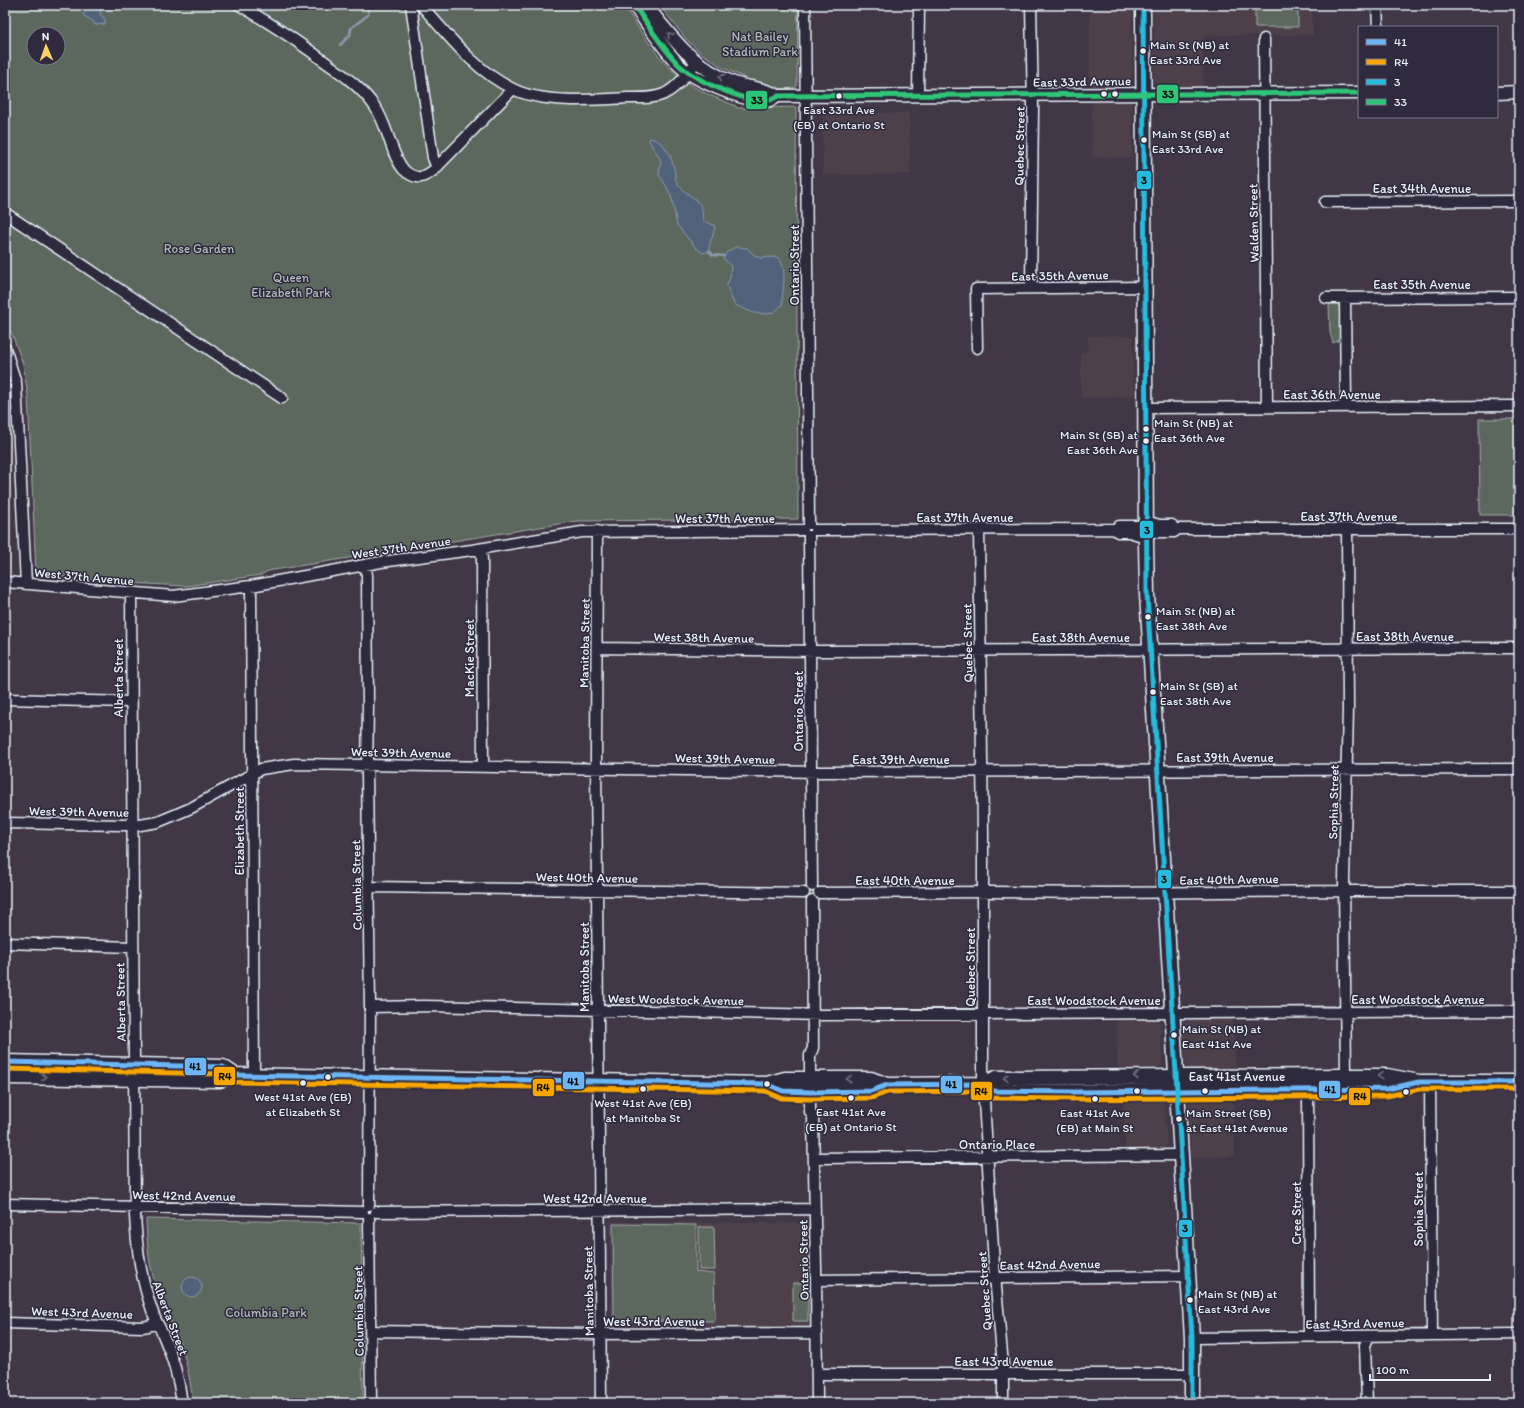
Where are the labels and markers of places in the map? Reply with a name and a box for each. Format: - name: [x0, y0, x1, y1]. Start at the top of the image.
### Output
- place label: Main St (NB) at East 33rd Ave: [1150, 38, 1230, 67]
- marker: Main St (NB) at East 33rd Ave: [1138, 46, 1148, 56]
- unlabelled marker: [1099, 89, 1109, 99]
- unlabelled marker: [1110, 89, 1120, 99]
- marker: East 33rd Ave (EB) at Ontario St: [834, 91, 844, 101]
- place label: East 33rd Ave (EB) at Ontario St: [793, 103, 885, 132]
- place label: Main St (SB) at East 33rd Ave: [1152, 127, 1230, 156]
- marker: Main St (SB) at East 33rd Ave: [1139, 135, 1149, 145]
- place label: Main St (NB) at East 36th Ave: [1154, 416, 1234, 445]
- marker: Main St (NB) at East 36th Ave: [1141, 424, 1151, 434]
- place label: Main St (SB) at East 36th Ave: [1060, 428, 1138, 457]
- marker: Main St (SB) at East 36th Ave: [1141, 436, 1151, 446]
- place label: Main St (NB) at East 38th Ave: [1156, 604, 1236, 633]
- marker: Main St (NB) at East 38th Ave: [1143, 612, 1153, 622]
- place label: Main St (SB) at East 38th Ave: [1160, 679, 1238, 708]
- marker: Main St (SB) at East 38th Ave: [1148, 687, 1158, 697]
- place label: Main St (NB) at East 41st Ave: [1182, 1022, 1262, 1051]
- marker: Main St (NB) at East 41st Ave: [1169, 1030, 1179, 1040]
- unlabelled marker: [323, 1072, 333, 1082]
- marker: West 41st Ave (EB) at Elizabeth St: [298, 1078, 308, 1088]
- unlabelled marker: [762, 1079, 772, 1089]
- marker: West 41st Ave (EB) at Manitoba St: [638, 1084, 648, 1094]
- unlabelled marker: [1132, 1086, 1142, 1096]
- unlabelled marker: [1200, 1086, 1210, 1096]
- unlabelled marker: [1401, 1087, 1411, 1097]
- place label: West 41st Ave (EB) at Elizabeth St: [254, 1090, 352, 1119]
- marker: East 41st Ave (EB) at Ontario St: [846, 1093, 856, 1103]
- marker: East 41st Ave (EB) at Main St: [1090, 1094, 1100, 1104]
- place label: West 41st Ave (EB) at Manitoba St: [594, 1096, 692, 1125]
- place label: East 41st Ave (EB) at Ontario St: [805, 1105, 897, 1134]
- place label: East 41st Ave (EB) at Main St: [1056, 1106, 1134, 1135]
- place label: Main Street (SB) at East 41st Avenue: [1186, 1106, 1288, 1135]
- marker: Main Street (SB) at East 41st Avenue: [1174, 1114, 1184, 1124]
- place label: Main St (NB) at East 43rd Ave: [1198, 1287, 1278, 1316]
- marker: Main St (NB) at East 43rd Ave: [1185, 1295, 1195, 1305]

